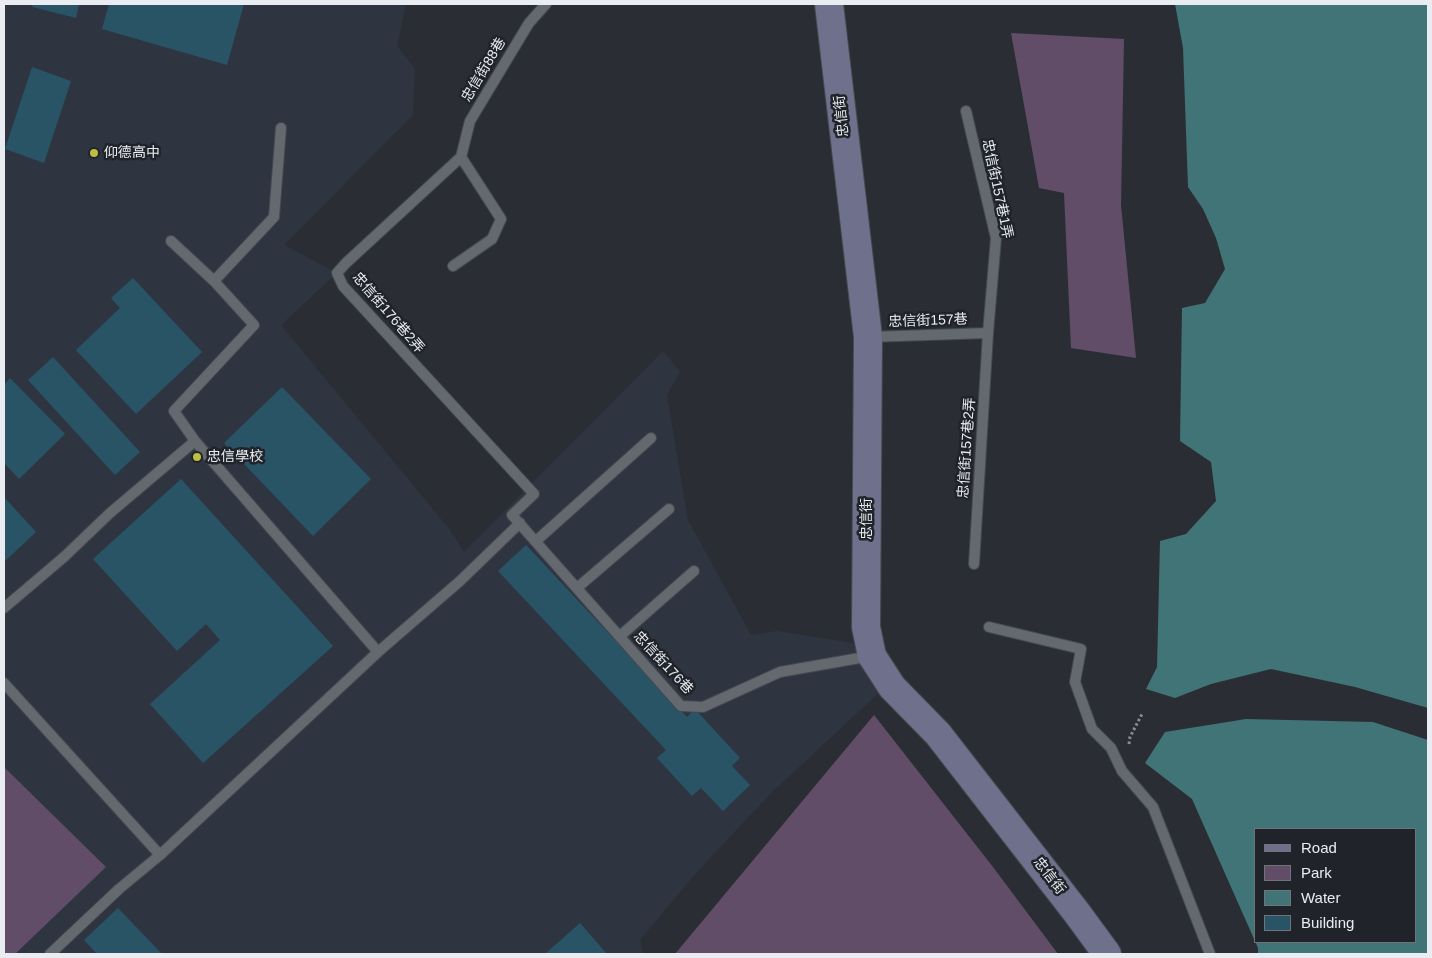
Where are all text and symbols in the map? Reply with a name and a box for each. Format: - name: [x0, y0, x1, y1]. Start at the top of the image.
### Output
- street label: 忠信街88巷: [458, 35, 510, 105]
- street label: 忠信街: [831, 94, 853, 138]
- street label: 忠信街157巷1弄: [978, 138, 1016, 240]
- place label: 仰德高中: [104, 145, 160, 161]
- marker: 仰德高中: [88, 147, 100, 159]
- street label: 忠信街176巷2弄: [348, 269, 428, 357]
- street label: 忠信街157巷: [888, 311, 968, 331]
- street label: 忠信街157巷2弄: [955, 397, 979, 499]
- place label: 忠信學校: [207, 449, 263, 465]
- marker: 忠信學校: [191, 451, 203, 463]
- street label: 忠信街: [859, 498, 875, 540]
- street label: 忠信街176巷: [630, 628, 696, 698]
- legend: [1254, 828, 1417, 943]
- text: Road: [1301, 839, 1337, 856]
- street label: 忠信街: [1029, 854, 1069, 898]
- text: Park: [1301, 864, 1332, 881]
- text: Water: [1301, 889, 1340, 906]
- text: Building: [1301, 914, 1354, 931]

